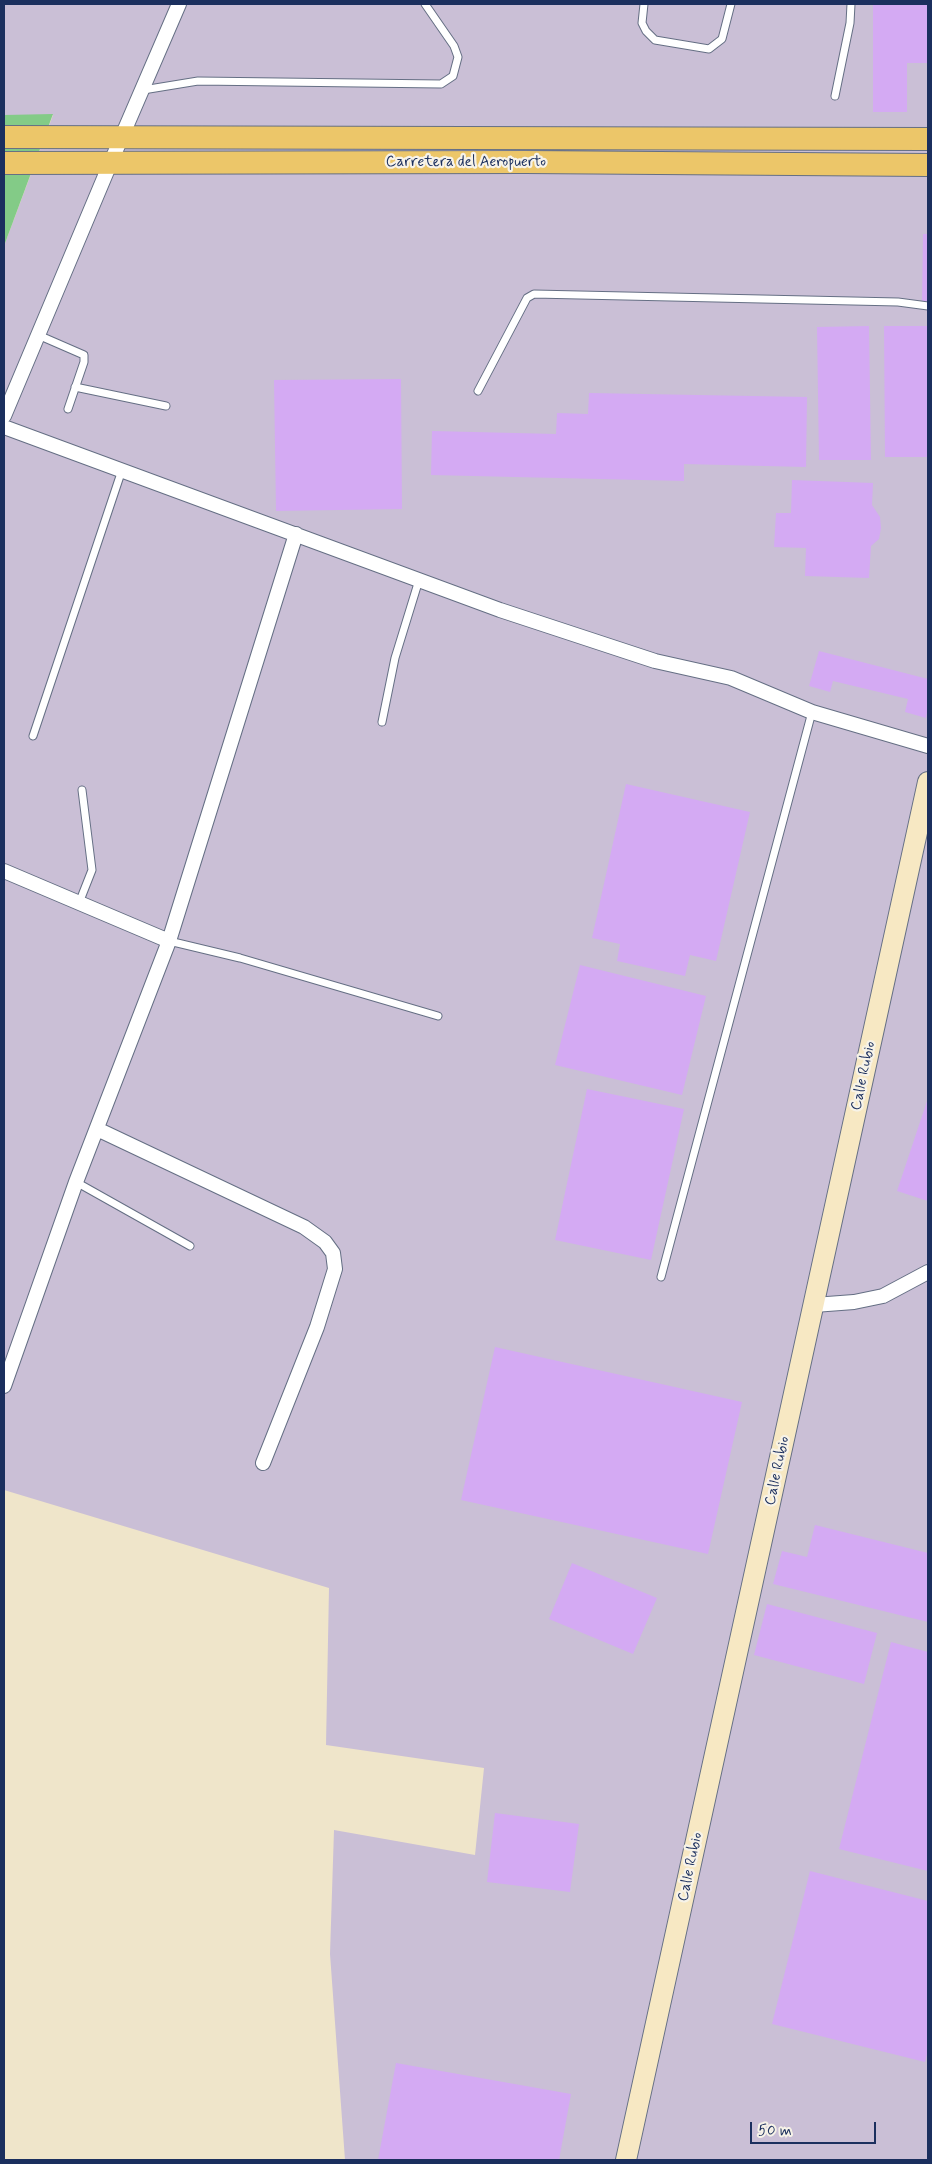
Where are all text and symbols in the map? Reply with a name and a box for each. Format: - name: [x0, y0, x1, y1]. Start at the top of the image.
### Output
- street label: Carretera del Aeropuerto: [386, 154, 546, 172]
- street label: Calle Rubio: [848, 1040, 880, 1112]
- street label: Calle Rubio: [762, 1435, 794, 1507]
- street label: Calle Rubio: [675, 1831, 707, 1903]
- scale bar: [752, 2112, 878, 2144]
- text: 50 m: [758, 2121, 792, 2141]

